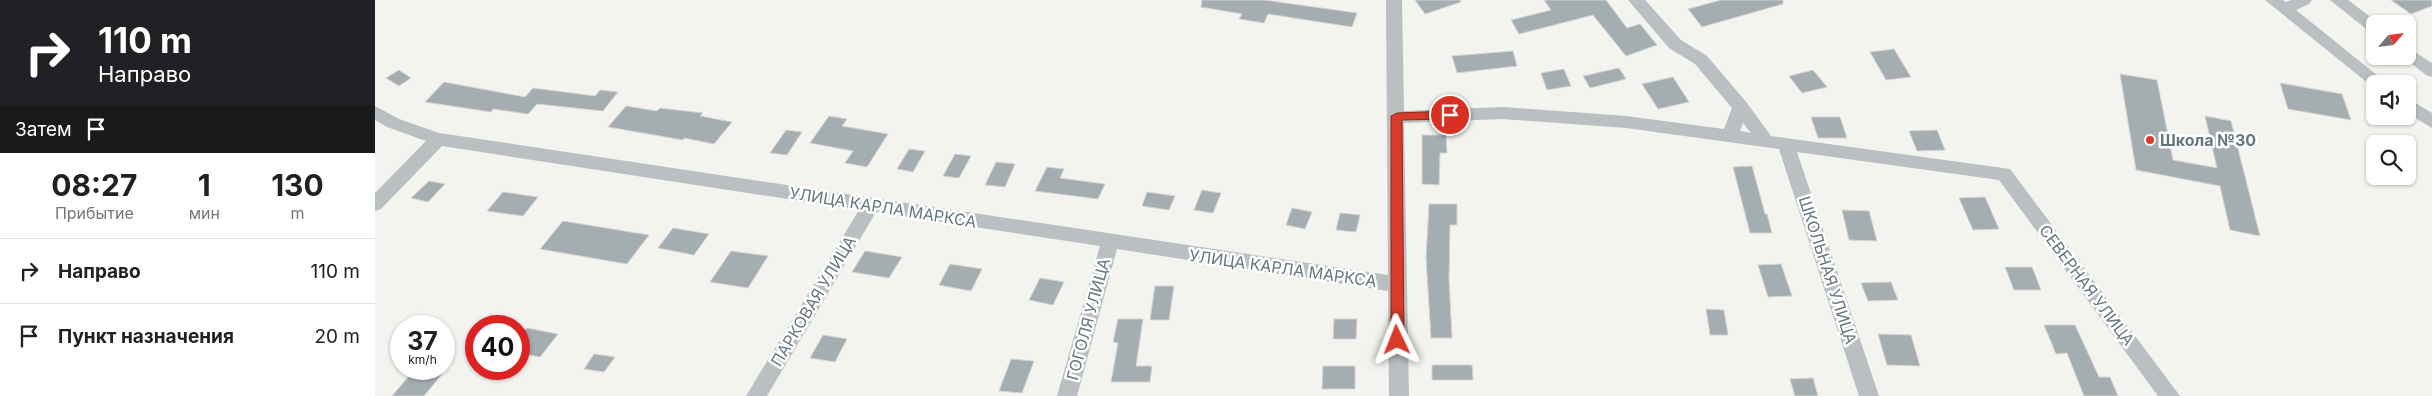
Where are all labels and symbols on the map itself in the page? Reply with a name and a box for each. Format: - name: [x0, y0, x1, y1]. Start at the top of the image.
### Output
- north arrow: [2366, 15, 2416, 65]
- pin: [1429, 94, 1471, 136]
- place label: Школа №30: [2160, 130, 2256, 150]
- marker: Школа №30: [2144, 134, 2156, 146]
- street label: УЛИЦА КАРЛА МАРКСА: [788, 182, 978, 232]
- street label: ШКОЛЬНАЯ УЛИЦА: [1795, 193, 1861, 347]
- street label: СЕВЕРНАЯ УЛИЦА: [2035, 221, 2139, 349]
- street label: ПАРКОВАЯ УЛИЦА: [766, 232, 860, 370]
- street label: УЛИЦА КАРЛА МАРКСА: [1188, 245, 1378, 291]
- street label: ГОГОЛЯ УЛИЦА: [1062, 256, 1114, 382]
- position arrow: [1370, 313, 1422, 365]
- speed limit sign: 40: [465, 315, 530, 380]

